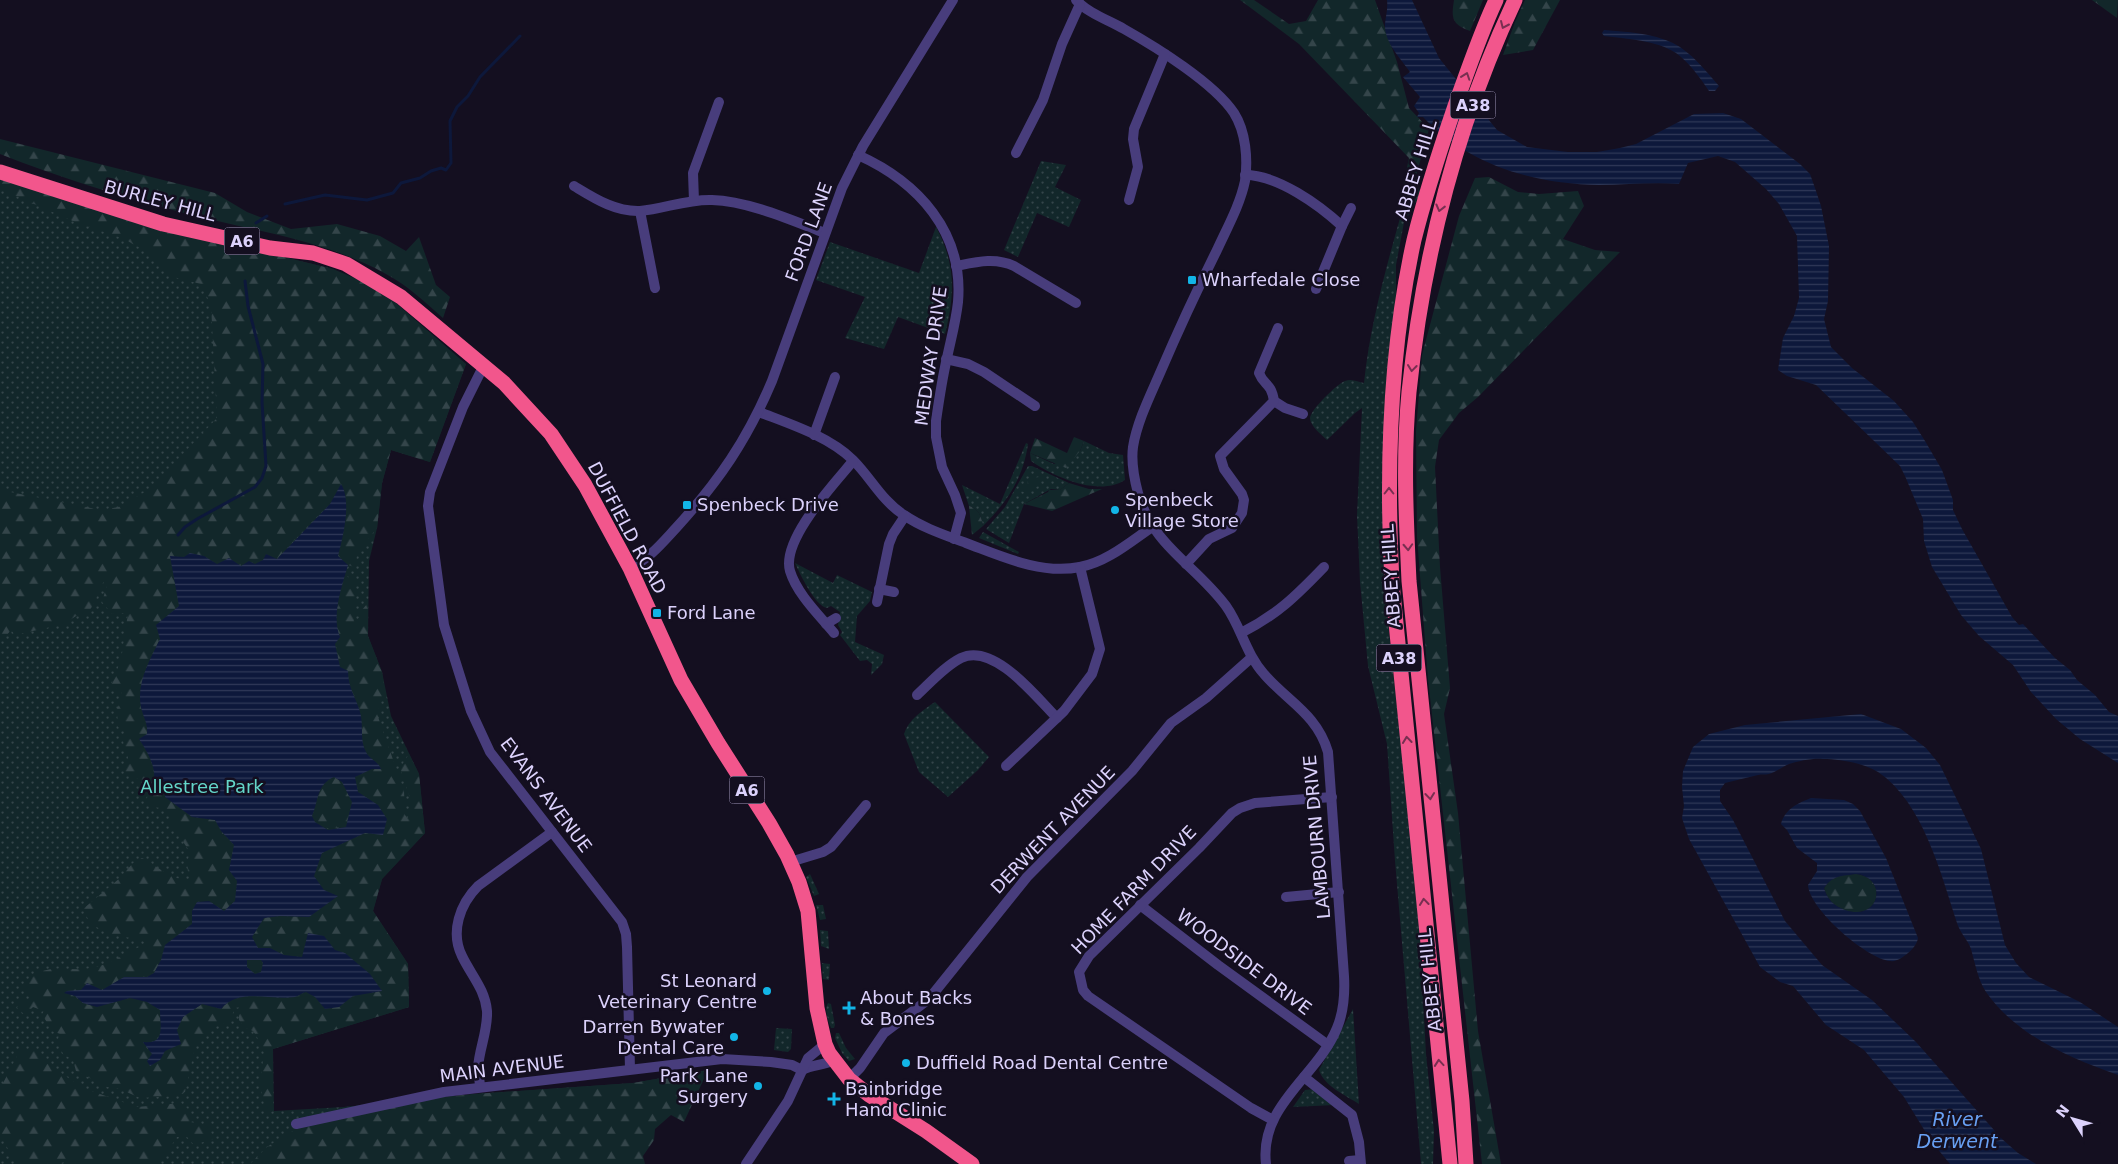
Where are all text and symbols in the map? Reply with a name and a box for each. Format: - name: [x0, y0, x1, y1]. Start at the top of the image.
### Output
- one-way arrow: [1499, 20, 1510, 29]
- one-way arrow: [1460, 73, 1470, 81]
- road number: A38: [1450, 92, 1496, 118]
- street label: ABBEY HILL: [1390, 117, 1441, 223]
- street label: BURLEY HILL: [102, 175, 218, 226]
- street label: FORD LANE: [781, 179, 836, 284]
- one-way arrow: [1435, 203, 1446, 212]
- road number: A6: [224, 228, 260, 255]
- place label: Wharfedale Close: [1202, 269, 1360, 290]
- marker: Wharfedale Close: [1186, 274, 1198, 286]
- street label: MEDWAY DRIVE: [910, 285, 951, 427]
- one-way arrow: [1407, 364, 1418, 372]
- street label: DUFFIELD ROAD: [584, 458, 671, 597]
- one-way arrow: [1384, 486, 1394, 494]
- place label: Spenbeck Village Store: [1125, 489, 1239, 531]
- place label: Spenbeck Drive: [697, 494, 839, 515]
- marker: Spenbeck Drive: [681, 499, 693, 511]
- marker: Spenbeck Village Store: [1109, 504, 1121, 516]
- street label: ABBEY HILL: [1376, 523, 1405, 629]
- one-way arrow: [1402, 544, 1413, 552]
- place label: Ford Lane: [667, 602, 756, 623]
- marker: Ford Lane: [651, 607, 663, 619]
- road number: A38: [1376, 644, 1422, 671]
- street label: EVANS AVENUE: [496, 733, 596, 856]
- one-way arrow: [1402, 736, 1413, 744]
- street label: LAMBOURN DRIVE: [1299, 754, 1334, 920]
- street label: DERWENT AVENUE: [986, 761, 1119, 898]
- park label: Allestree Park: [140, 776, 264, 797]
- road number: A6: [730, 776, 764, 804]
- one-way arrow: [1424, 793, 1435, 801]
- street label: HOME FARM DRIVE: [1067, 821, 1200, 958]
- one-way arrow: [1419, 897, 1430, 905]
- street label: WOODSIDE DRIVE: [1173, 904, 1316, 1019]
- street label: ABBEY HILL: [1414, 927, 1445, 1033]
- place label: St Leonard Veterinary Centre: [598, 970, 757, 1012]
- marker: St Leonard Veterinary Centre: [761, 985, 773, 997]
- place label: About Backs & Bones: [860, 987, 972, 1029]
- marker: About Backs & Bones: [842, 1001, 856, 1015]
- place label: Darren Bywater Dental Care: [583, 1016, 725, 1058]
- marker: Darren Bywater Dental Care: [728, 1031, 740, 1043]
- street label: MAIN AVENUE: [439, 1050, 565, 1087]
- place label: Duffield Road Dental Centre: [916, 1052, 1168, 1073]
- marker: Duffield Road Dental Centre: [900, 1057, 912, 1069]
- one-way arrow: [1434, 1059, 1445, 1067]
- place label: Park Lane Surgery: [660, 1065, 748, 1107]
- place label: Bainbridge Hand Clinic: [845, 1078, 947, 1120]
- marker: Park Lane Surgery: [752, 1080, 764, 1092]
- marker: Bainbridge Hand Clinic: [827, 1092, 841, 1106]
- north arrow: [2048, 1094, 2098, 1144]
- text: N: [2053, 1102, 2073, 1121]
- water label: River Derwent: [1917, 1108, 1999, 1152]

